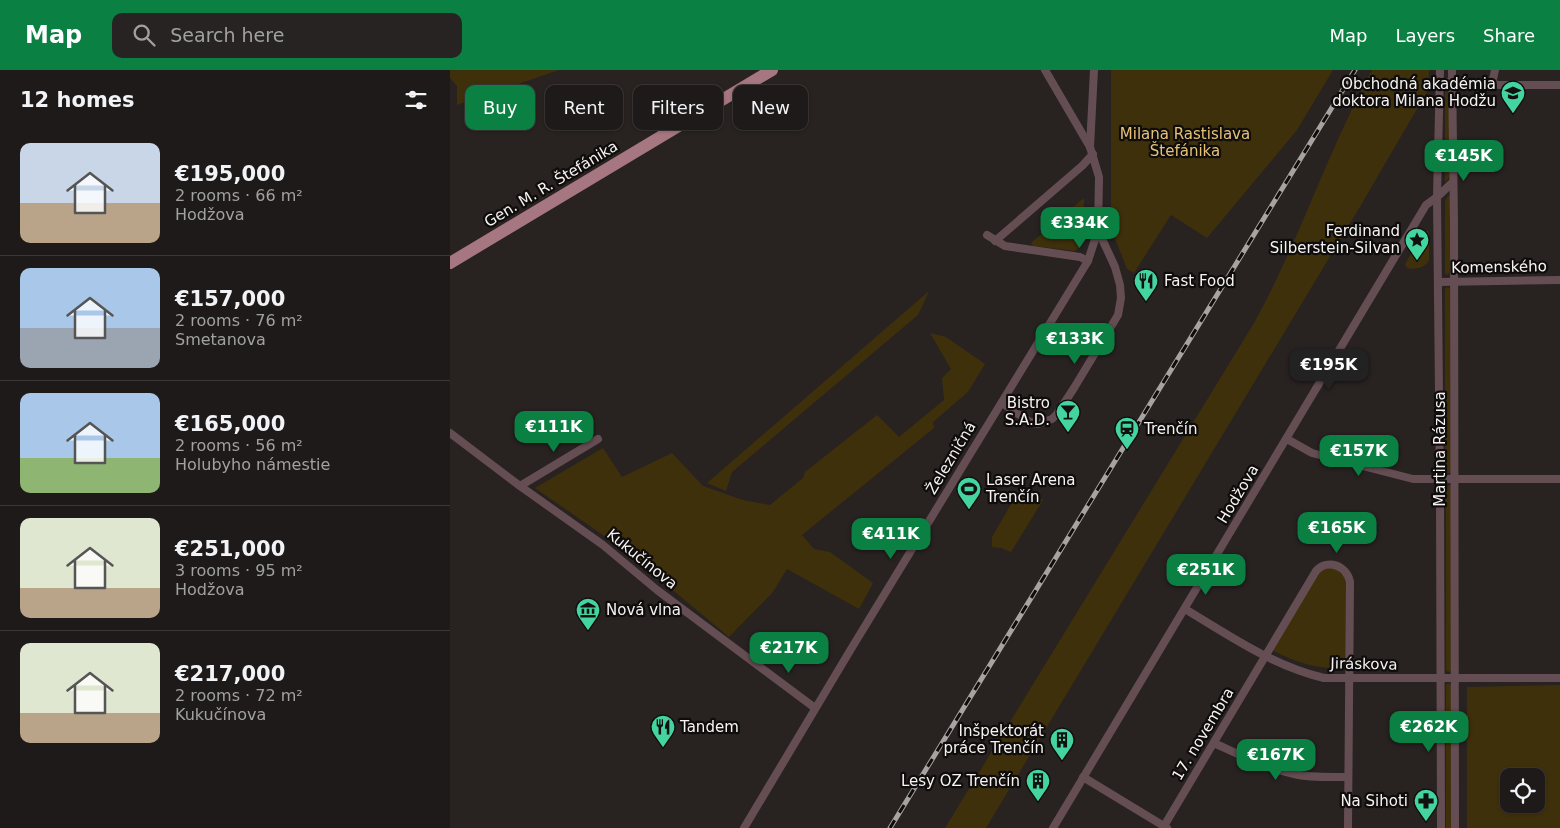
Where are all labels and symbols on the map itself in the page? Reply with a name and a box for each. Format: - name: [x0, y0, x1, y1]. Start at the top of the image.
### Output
- place label: Obchodná akadémia doktora Milana Hodžu: [1332, 75, 1496, 110]
- school or university icon: Obchodná akadémia doktora Milana Hodžu: [1500, 80, 1526, 114]
- park label: Milana Rastislava Štefánika: [1120, 125, 1250, 160]
- street label: Gen. M. R. Štefánika: [481, 136, 621, 231]
- pin: €145K: [1429, 140, 1499, 182]
- pin: €334K: [1045, 206, 1115, 249]
- place label: Ferdinand Silberstein-Silvan: [1270, 222, 1400, 257]
- place icon: Ferdinand Silberstein-Silvan: [1404, 227, 1430, 261]
- street label: Komenského: [1451, 257, 1547, 277]
- restaurant icon: Fast Food: [1133, 268, 1159, 302]
- place label: Fast Food: [1164, 272, 1235, 290]
- pin: €133K: [1040, 322, 1110, 365]
- pin: €195K: [1294, 348, 1364, 391]
- street label: Martina Rázusa: [1431, 391, 1449, 507]
- place label: Bistro S.A.D.: [1005, 394, 1050, 429]
- bar icon: Bistro S.A.D.: [1055, 399, 1081, 433]
- pin: €111K: [519, 410, 589, 453]
- station icon: Trenčín: [1114, 416, 1140, 450]
- street label: Železničná: [921, 418, 980, 498]
- place label: Trenčín: [1143, 420, 1197, 438]
- pin: €157K: [1324, 434, 1394, 477]
- street label: Hodžova: [1214, 461, 1262, 527]
- place label: Laser Arena Trenčín: [985, 471, 1076, 506]
- sports icon: Laser Arena Trenčín: [956, 476, 982, 510]
- pin: €165K: [1302, 512, 1372, 554]
- pin: €411K: [856, 518, 926, 560]
- street label: Kukučínova: [603, 525, 681, 593]
- pin: €251K: [1171, 554, 1241, 596]
- museum icon: Nová vlna: [575, 597, 601, 631]
- place label: Nová vlna: [606, 601, 681, 619]
- pin: €217K: [754, 632, 824, 674]
- street label: Jiráskova: [1329, 654, 1398, 674]
- street label: 17. novembra: [1168, 684, 1238, 784]
- pin: €262K: [1394, 710, 1464, 753]
- restaurant icon: Tandem: [650, 714, 676, 748]
- place label: Tandem: [679, 718, 739, 736]
- place label: Inšpektorát práce Trenčín: [943, 722, 1044, 757]
- building icon: Inšpektorát práce Trenčín: [1049, 727, 1075, 761]
- pin: €167K: [1241, 738, 1311, 781]
- building icon: Lesy OZ Trenčín: [1025, 768, 1051, 802]
- place label: Lesy OZ Trenčín: [901, 772, 1020, 790]
- pharmacy icon: Na Sihoti: [1413, 788, 1439, 822]
- place label: Na Sihoti: [1340, 792, 1408, 810]

